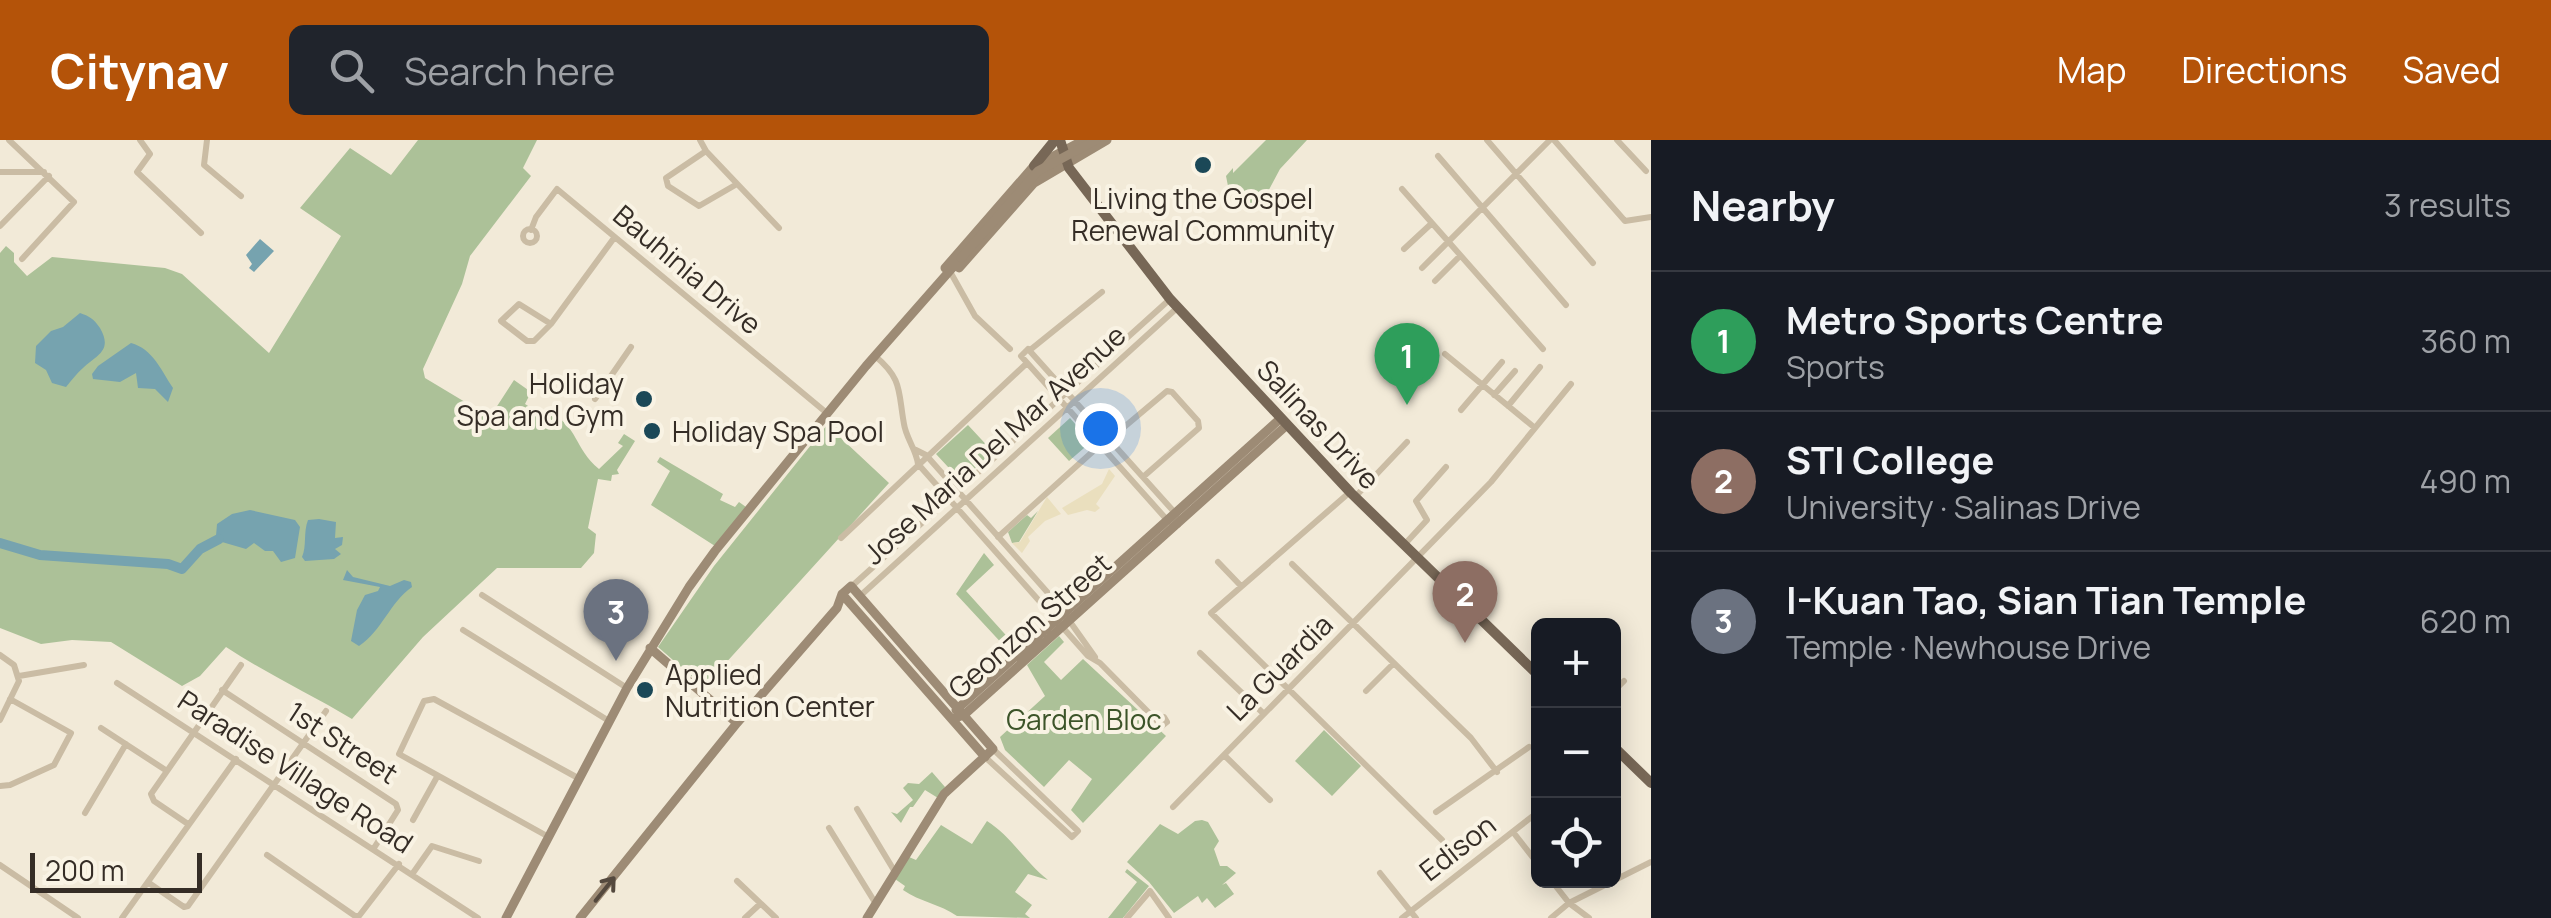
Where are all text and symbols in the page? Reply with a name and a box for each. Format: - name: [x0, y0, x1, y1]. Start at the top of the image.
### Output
- search box: [289, 25, 989, 115]
- text: Citynav: [50, 38, 229, 103]
- icon: search: [324, 43, 379, 98]
- text: Search here: [404, 44, 615, 96]
- text: Map: [2057, 46, 2127, 94]
- text: Directions: [2182, 46, 2347, 94]
- text: Saved: [2402, 46, 2501, 94]
- marker: Living the Gospel Renewal Community: [1192, 154, 1214, 176]
- text: Nearby: [1691, 176, 1835, 234]
- place label: Living the Gospel Renewal Community: [1071, 179, 1335, 249]
- text: 3 results: [2384, 183, 2511, 227]
- street label: Bauhinia Drive: [606, 196, 770, 342]
- text: Metro Sports Centre: [1786, 293, 2164, 345]
- street label: Jose Maria Del Mar Avenue: [855, 316, 1133, 572]
- text: 1: [1716, 319, 1731, 363]
- text: 360 m: [2420, 319, 2511, 363]
- pin: 1: [1374, 322, 1440, 405]
- text: Sports: [1786, 345, 1885, 389]
- street label: Salinas Drive: [1249, 351, 1389, 497]
- place label: Holiday Spa and Gym: [456, 364, 624, 434]
- marker: Holiday Spa and Gym: [633, 388, 655, 410]
- your location: [1075, 403, 1126, 454]
- place label: Holiday Spa Pool: [672, 412, 884, 450]
- marker: Holiday Spa Pool: [641, 420, 663, 442]
- text: STI College: [1786, 433, 1994, 485]
- text: 2: [1714, 459, 1733, 503]
- text: 490 m: [2420, 459, 2511, 503]
- text: University · Salinas Drive: [1786, 485, 2141, 529]
- street label: Geonzon Street: [940, 544, 1118, 706]
- pin: 2: [1432, 560, 1498, 643]
- text: I-Kuan Tao, Sian Tian Temple: [1786, 573, 2306, 625]
- pin: 3: [584, 578, 648, 661]
- text: 3: [1714, 599, 1733, 643]
- text: 620 m: [2420, 599, 2511, 643]
- street label: La Guardia: [1218, 606, 1340, 728]
- map controls: [1531, 618, 1621, 888]
- button: +: [1531, 618, 1621, 708]
- text: Temple · Newhouse Drive: [1786, 625, 2151, 669]
- place label: Applied Nutrition Center: [665, 655, 875, 725]
- marker: Applied Nutrition Center: [634, 679, 656, 701]
- street label: Paradise Village Road: [171, 681, 421, 861]
- street label: 1st Street: [280, 692, 406, 792]
- park label: Garden Bloc: [1006, 700, 1162, 738]
- button: −: [1531, 708, 1621, 798]
- button: locate: [1531, 798, 1621, 888]
- street label: Edison: [1411, 805, 1503, 889]
- scale bar: [30, 848, 202, 892]
- text: 200 m: [45, 851, 124, 889]
- one-way arrow: [594, 877, 616, 903]

